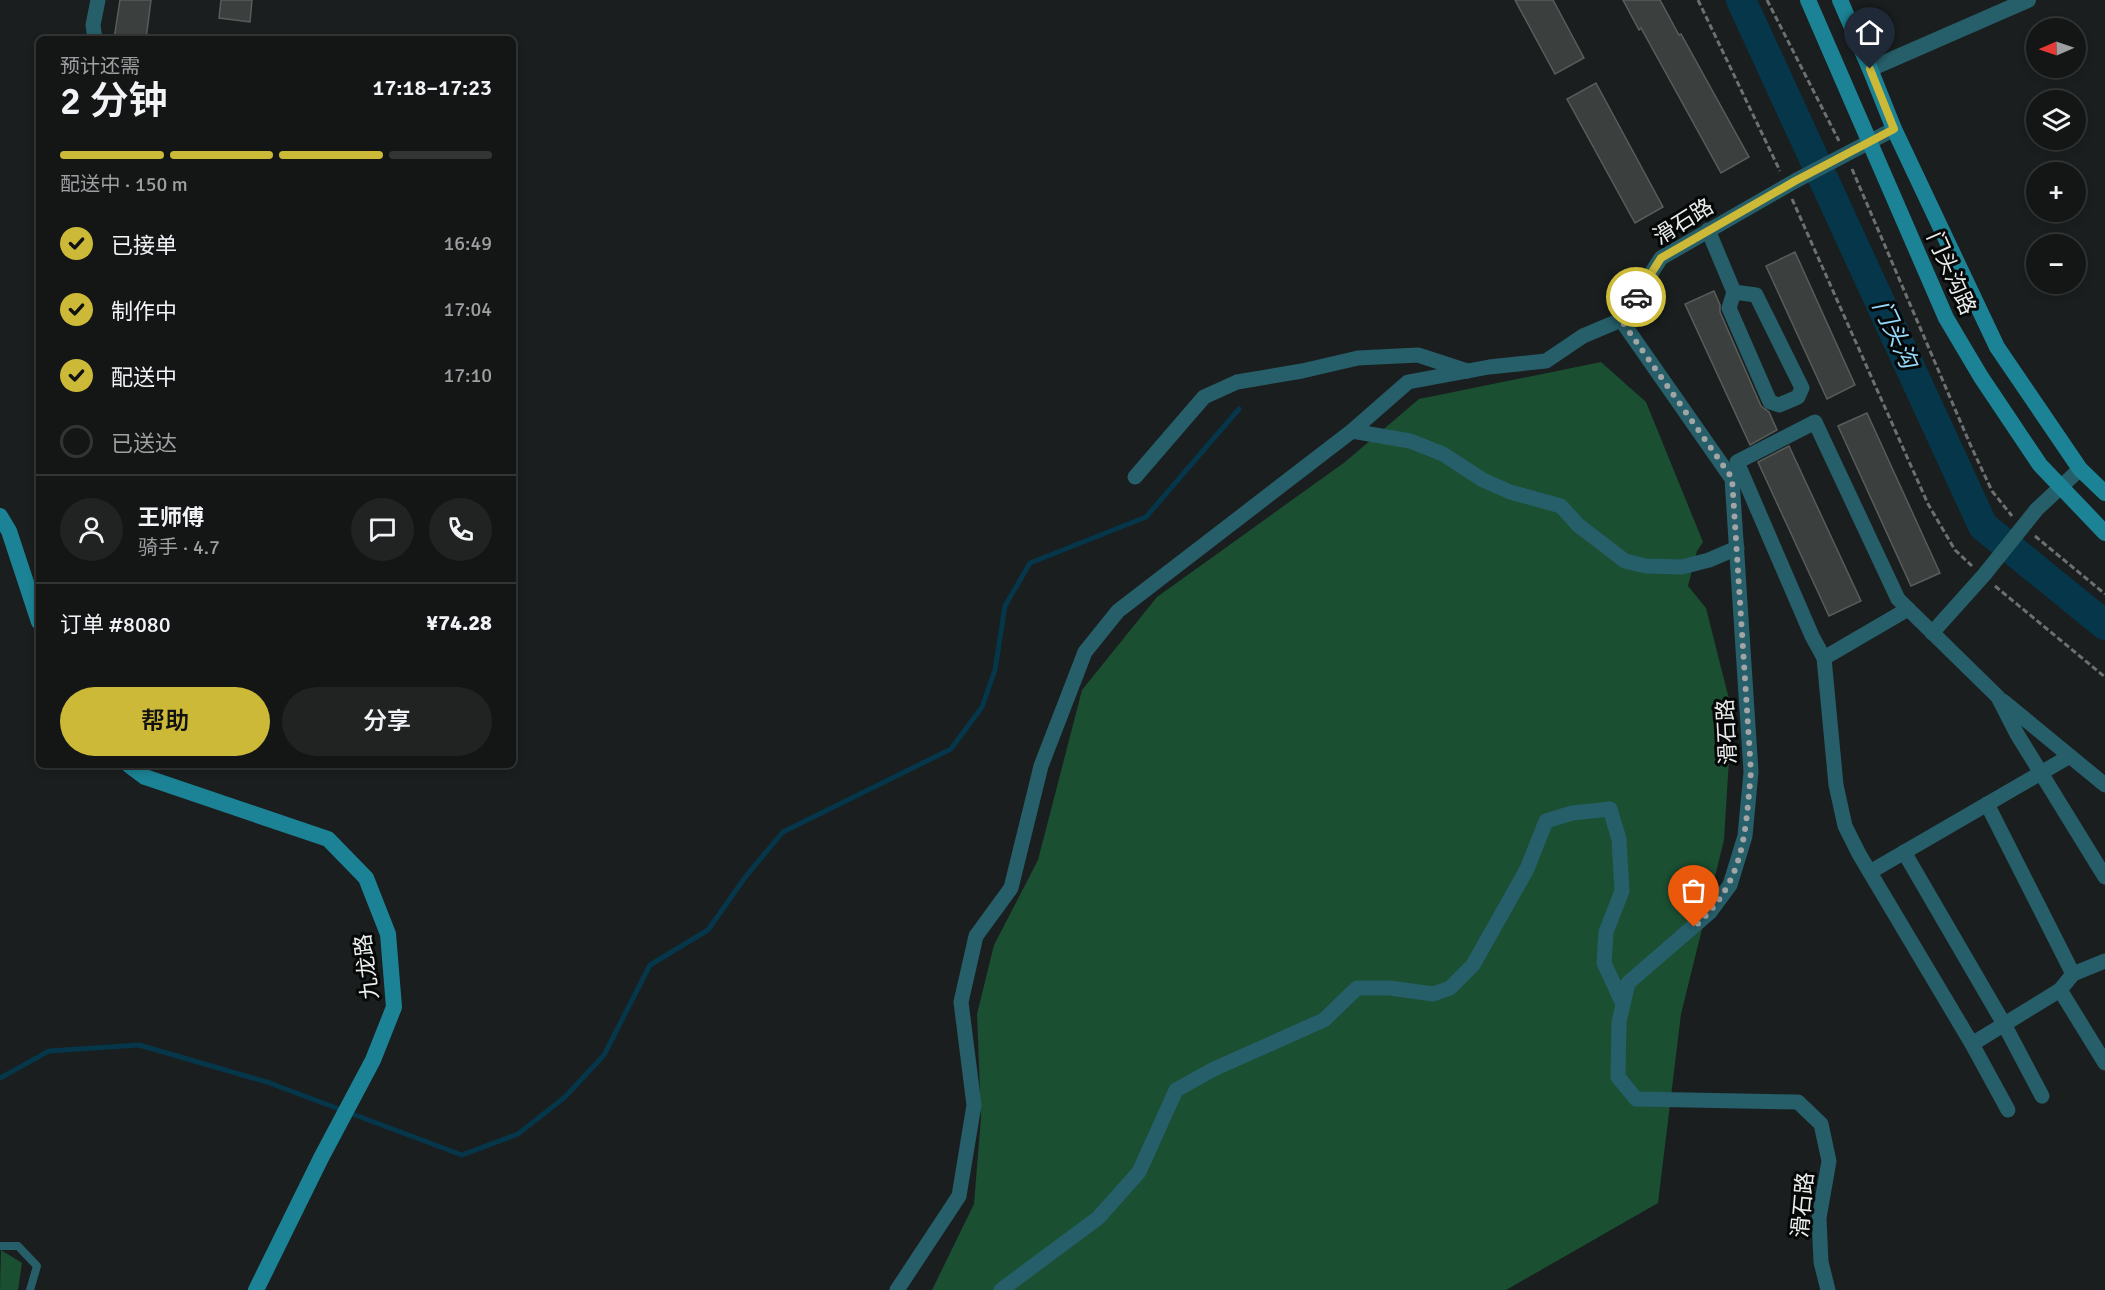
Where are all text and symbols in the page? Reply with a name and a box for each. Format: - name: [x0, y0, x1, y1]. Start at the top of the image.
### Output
- pin: [1844, 7, 1895, 69]
- icon: home: [1853, 16, 1886, 49]
- north arrow: [2026, 18, 2086, 78]
- map controls: [2026, 18, 2086, 294]
- text: 预计还需: [60, 54, 140, 79]
- text: 17:18–17:23: [373, 74, 492, 101]
- text: 2 分钟: [60, 77, 168, 125]
- button: layers: [2026, 90, 2086, 150]
- button: +: [2026, 162, 2086, 222]
- text: 配送中 · 150 m: [60, 172, 188, 197]
- street label: 滑石路: [1648, 192, 1718, 250]
- icon: check: [60, 227, 93, 260]
- street label: 门头沟路: [1921, 228, 1982, 319]
- text: 16:49: [443, 231, 492, 256]
- text: 已接单: [111, 232, 177, 259]
- button: −: [2026, 234, 2086, 294]
- courier: [1606, 267, 1666, 327]
- icon: car: [1620, 281, 1653, 314]
- icon: check: [60, 293, 93, 326]
- water label: 门头沟: [1866, 295, 1925, 376]
- text: 17:04: [443, 297, 492, 322]
- text: 制作中: [111, 298, 177, 325]
- icon: check: [60, 359, 93, 392]
- text: 17:10: [443, 363, 492, 388]
- text: 配送中: [111, 364, 177, 391]
- text: 已送达: [111, 430, 177, 457]
- button: person: [60, 498, 123, 561]
- button: chat: [351, 498, 414, 561]
- button: phone: [429, 498, 492, 561]
- text: 王师傅: [138, 504, 204, 531]
- text: 骑手 · 4.7: [138, 535, 220, 560]
- text: ¥74.28: [426, 609, 492, 636]
- text: 订单 #8080: [60, 611, 171, 638]
- button: 帮助: [60, 687, 270, 756]
- button: 分享: [282, 687, 492, 756]
- street label: 滑石路: [1711, 698, 1742, 766]
- pin: [1668, 865, 1719, 927]
- icon: bag: [1677, 874, 1710, 907]
- street label: 九龙路: [349, 933, 384, 1001]
- street label: 滑石路: [1786, 1171, 1819, 1239]

